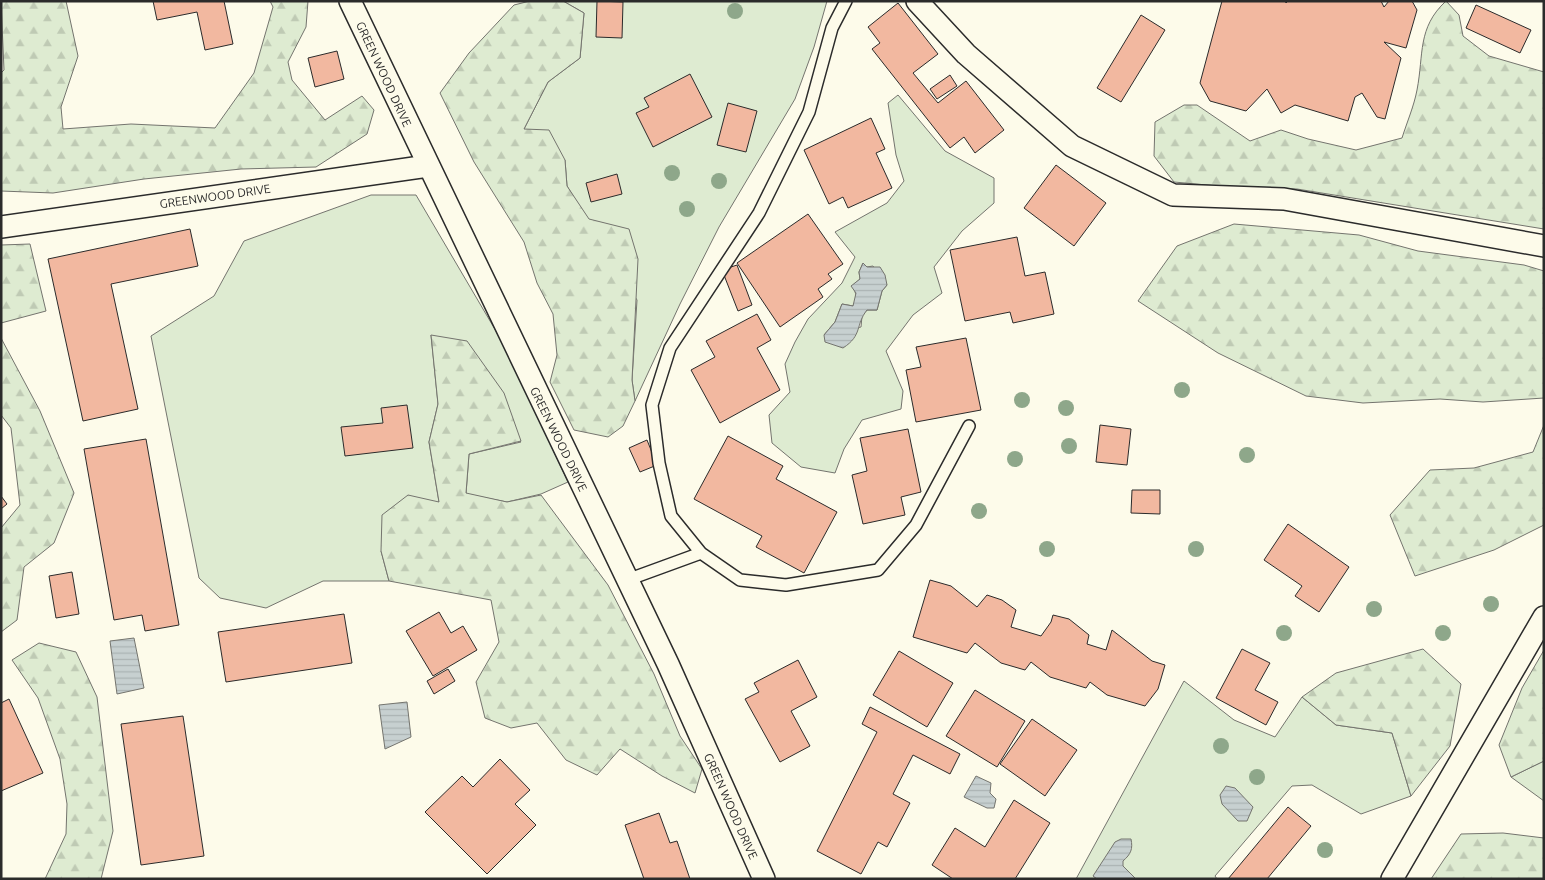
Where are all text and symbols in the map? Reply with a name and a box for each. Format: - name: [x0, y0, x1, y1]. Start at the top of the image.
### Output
- street label: GREEN WOOD DRIVE: [354, 19, 414, 129]
- street label: GREENWOOD DRIVE: [159, 182, 272, 210]
- street label: GREEN WOOD DRIVE: [528, 385, 590, 494]
- street label: GREEN WOOD DRIVE: [702, 751, 760, 861]

